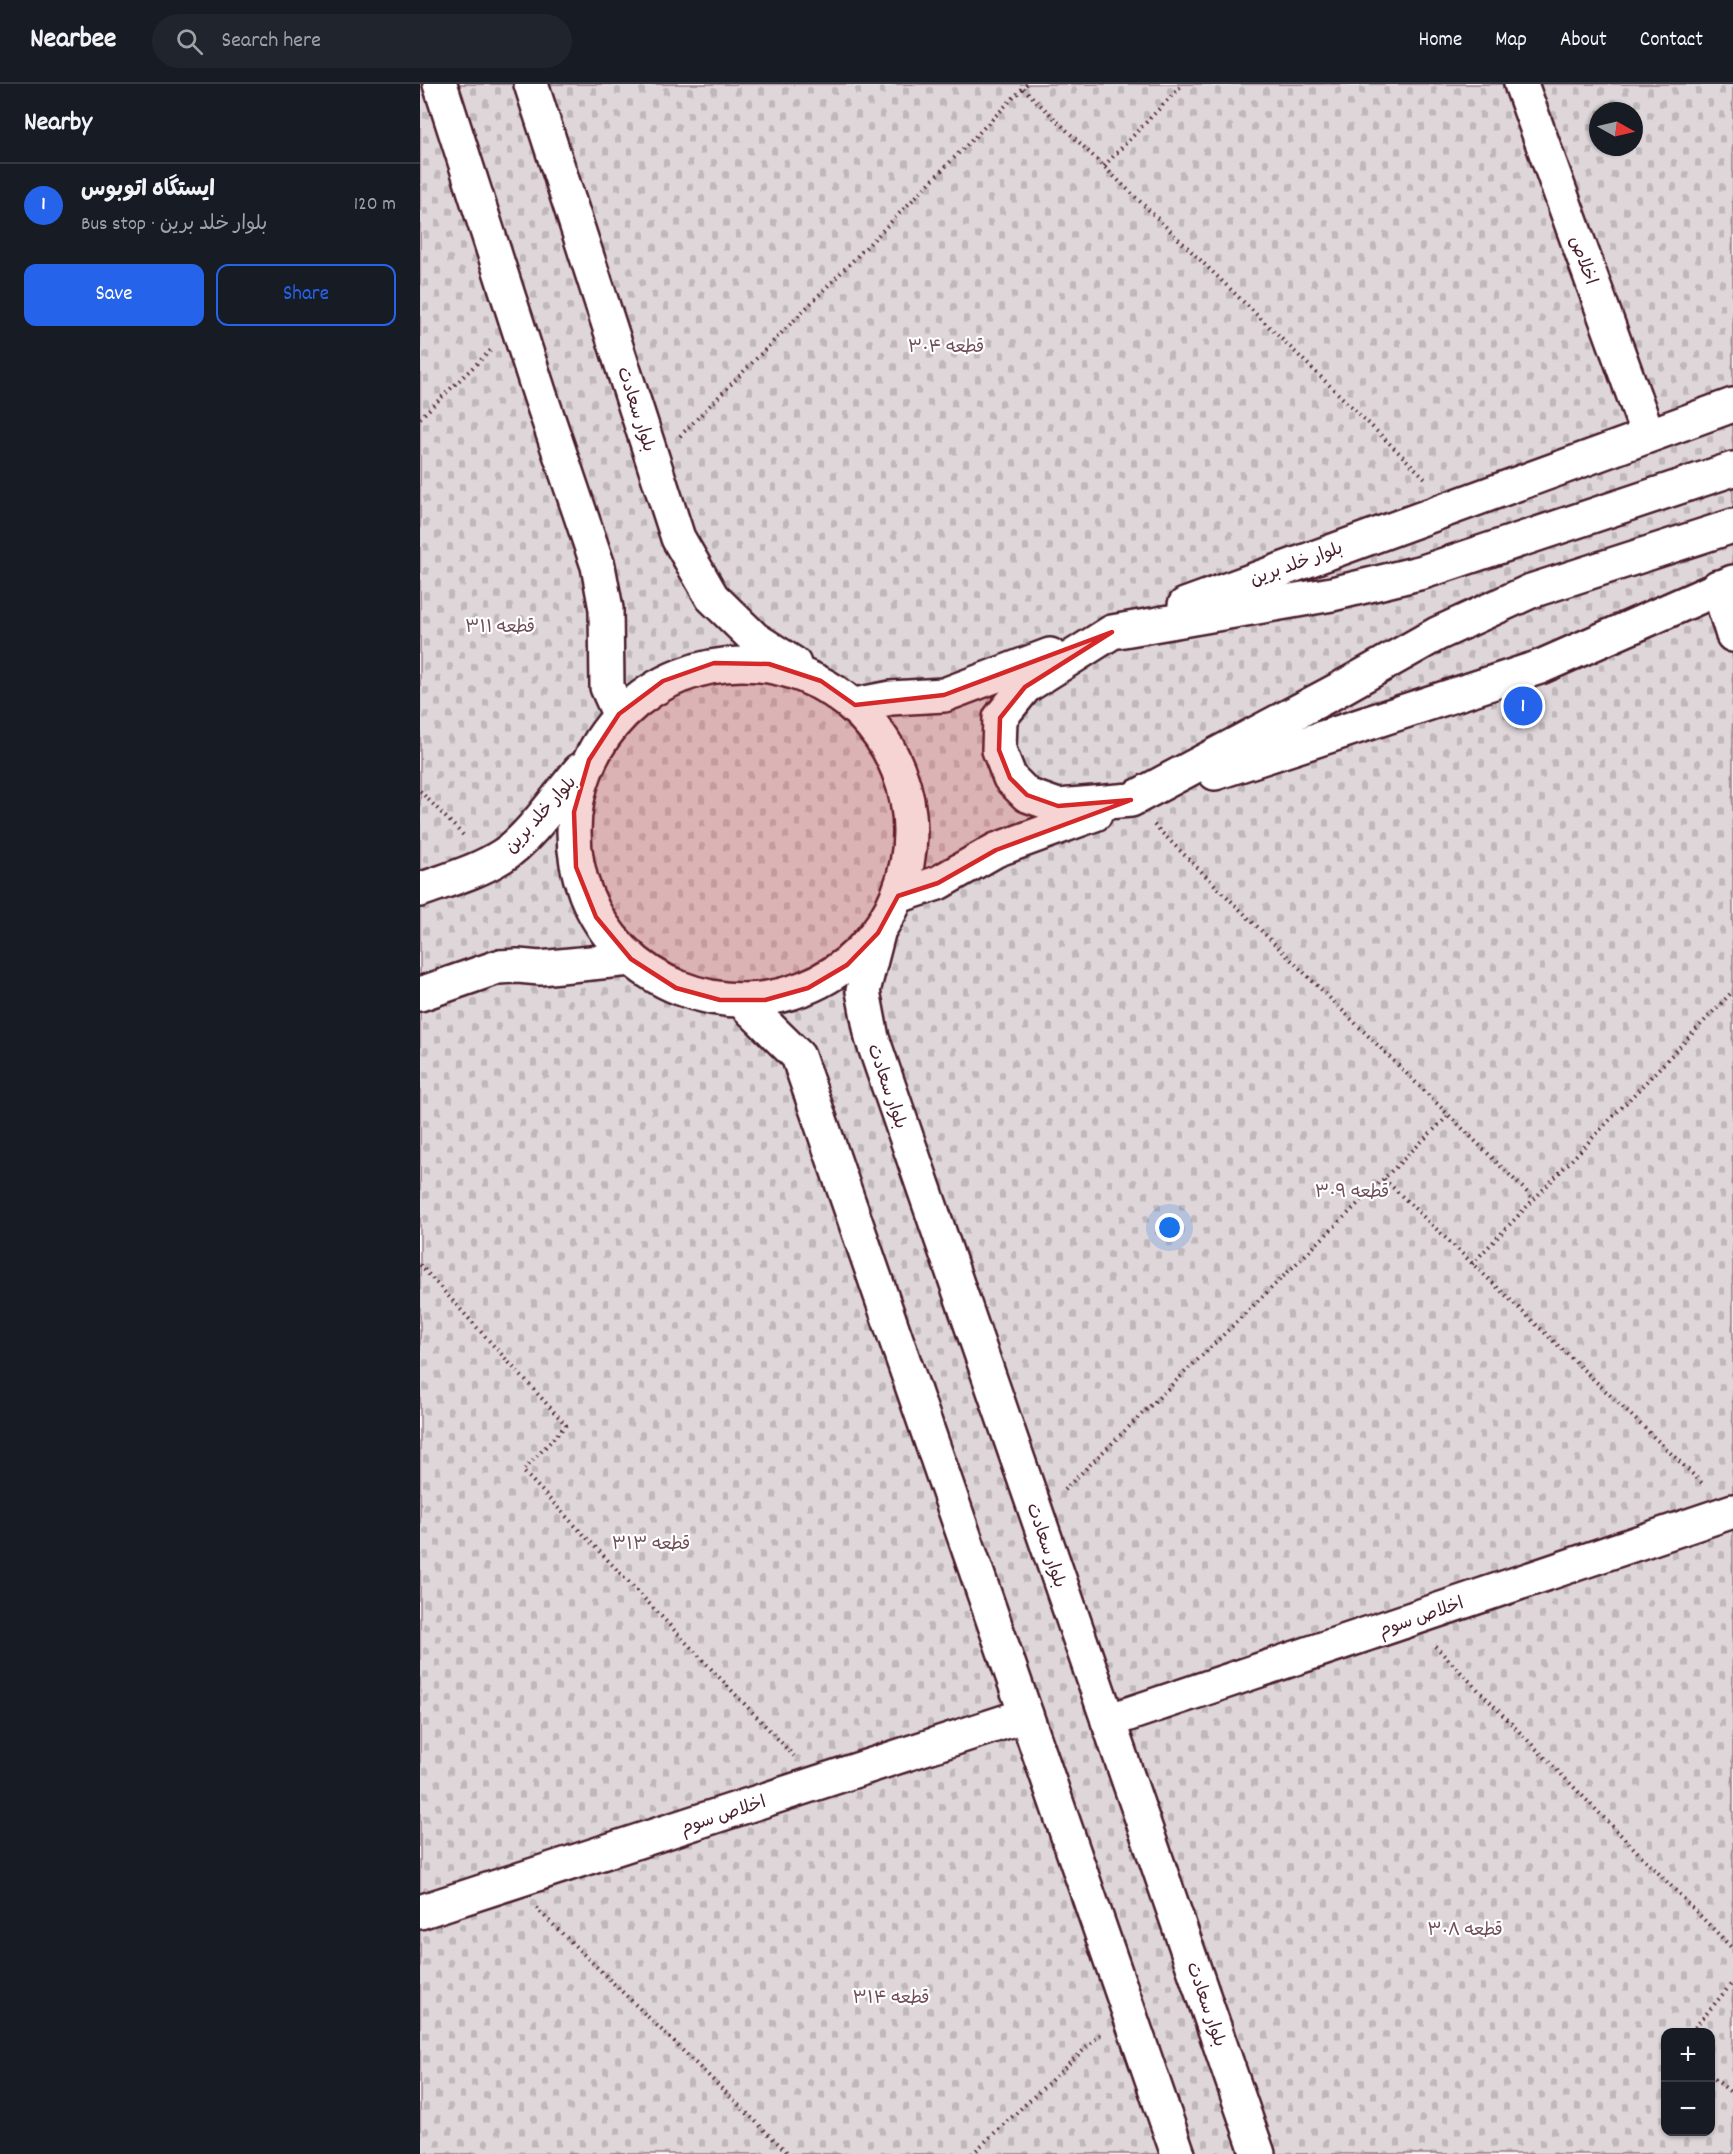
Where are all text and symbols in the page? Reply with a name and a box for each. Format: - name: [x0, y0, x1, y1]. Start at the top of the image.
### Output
- search box: [152, 14, 572, 68]
- text: Nearbee: [30, 21, 116, 61]
- icon: search: [173, 25, 206, 58]
- text: Search here: [221, 26, 321, 57]
- text: Home: [1418, 26, 1462, 56]
- text: Map: [1495, 26, 1527, 56]
- text: About: [1560, 26, 1607, 56]
- text: Contact: [1640, 26, 1703, 56]
- north arrow: [1589, 102, 1643, 156]
- text: Nearby: [24, 105, 92, 142]
- text: ایستگاه اتوبوس: [81, 175, 215, 206]
- text: 1: [41, 191, 46, 219]
- text: 120 m: [354, 191, 396, 219]
- text: Bus stop · بلوار خلد برین: [81, 211, 267, 239]
- street label: اخلاص: [1561, 233, 1602, 289]
- button: Save: [24, 264, 204, 326]
- button: Share: [216, 264, 396, 326]
- park label: قطعه ۳۰۴: [908, 336, 984, 361]
- street label: بلوار سعادت: [609, 364, 660, 456]
- street label: بلوار خلد برین: [1247, 537, 1347, 594]
- park label: قطعه ۳۱۱: [465, 616, 535, 641]
- pin: 1: [1504, 684, 1542, 728]
- street label: بلوار خلد برین: [500, 771, 584, 860]
- street label: بلوار سعادت: [859, 1041, 912, 1133]
- park label: قطعه ۳۰۹: [1315, 1181, 1389, 1206]
- your location: [1155, 1213, 1184, 1242]
- street label: بلوار سعادت: [1018, 1500, 1071, 1592]
- park label: قطعه ۳۱۳: [612, 1533, 690, 1558]
- street label: اخلاص سوم: [1376, 1592, 1468, 1645]
- street label: اخلاص سوم: [678, 1791, 770, 1842]
- park label: قطعه ۳۰۸: [1427, 1919, 1503, 1944]
- street label: بلوار سعادت: [1178, 1959, 1231, 2051]
- park label: قطعه ۳۱۴: [852, 1987, 930, 2012]
- map controls: [1661, 2028, 1715, 2136]
- button: +: [1661, 2028, 1715, 2082]
- button: −: [1661, 2082, 1715, 2136]

